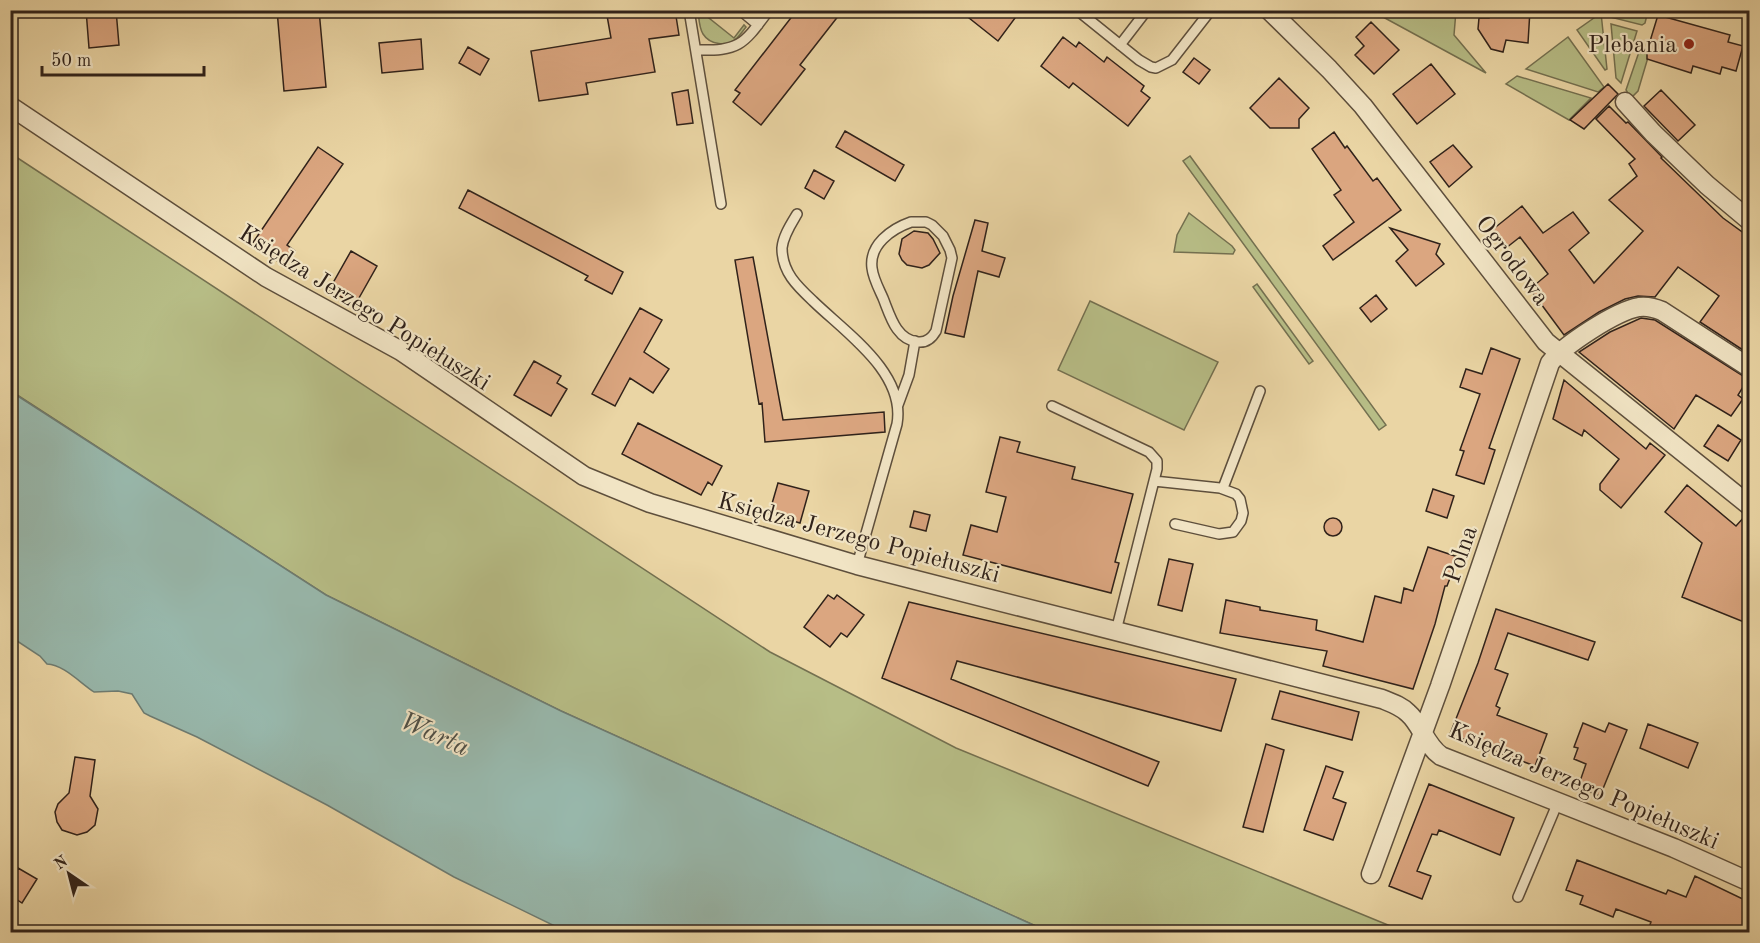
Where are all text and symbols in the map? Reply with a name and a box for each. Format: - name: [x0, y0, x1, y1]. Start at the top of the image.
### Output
- place label: Plebania: [1588, 34, 1677, 58]
- marker: Plebania: [1682, 37, 1696, 51]
- scale bar: [42, 39, 204, 77]
- text: 50 m: [51, 52, 91, 70]
- street label: Ogrodowa: [1470, 212, 1553, 311]
- street label: Księdza Jerzego Popiełuszki: [234, 221, 494, 396]
- street label: Księdza Jerzego Popiełuszki: [715, 490, 1002, 588]
- street label: Polna: [1441, 523, 1483, 586]
- water label: Warta: [395, 708, 473, 762]
- street label: Księdza Jerzego Popiełuszki: [1445, 719, 1722, 855]
- north arrow: [39, 844, 99, 904]
- text: N: [52, 853, 72, 873]

